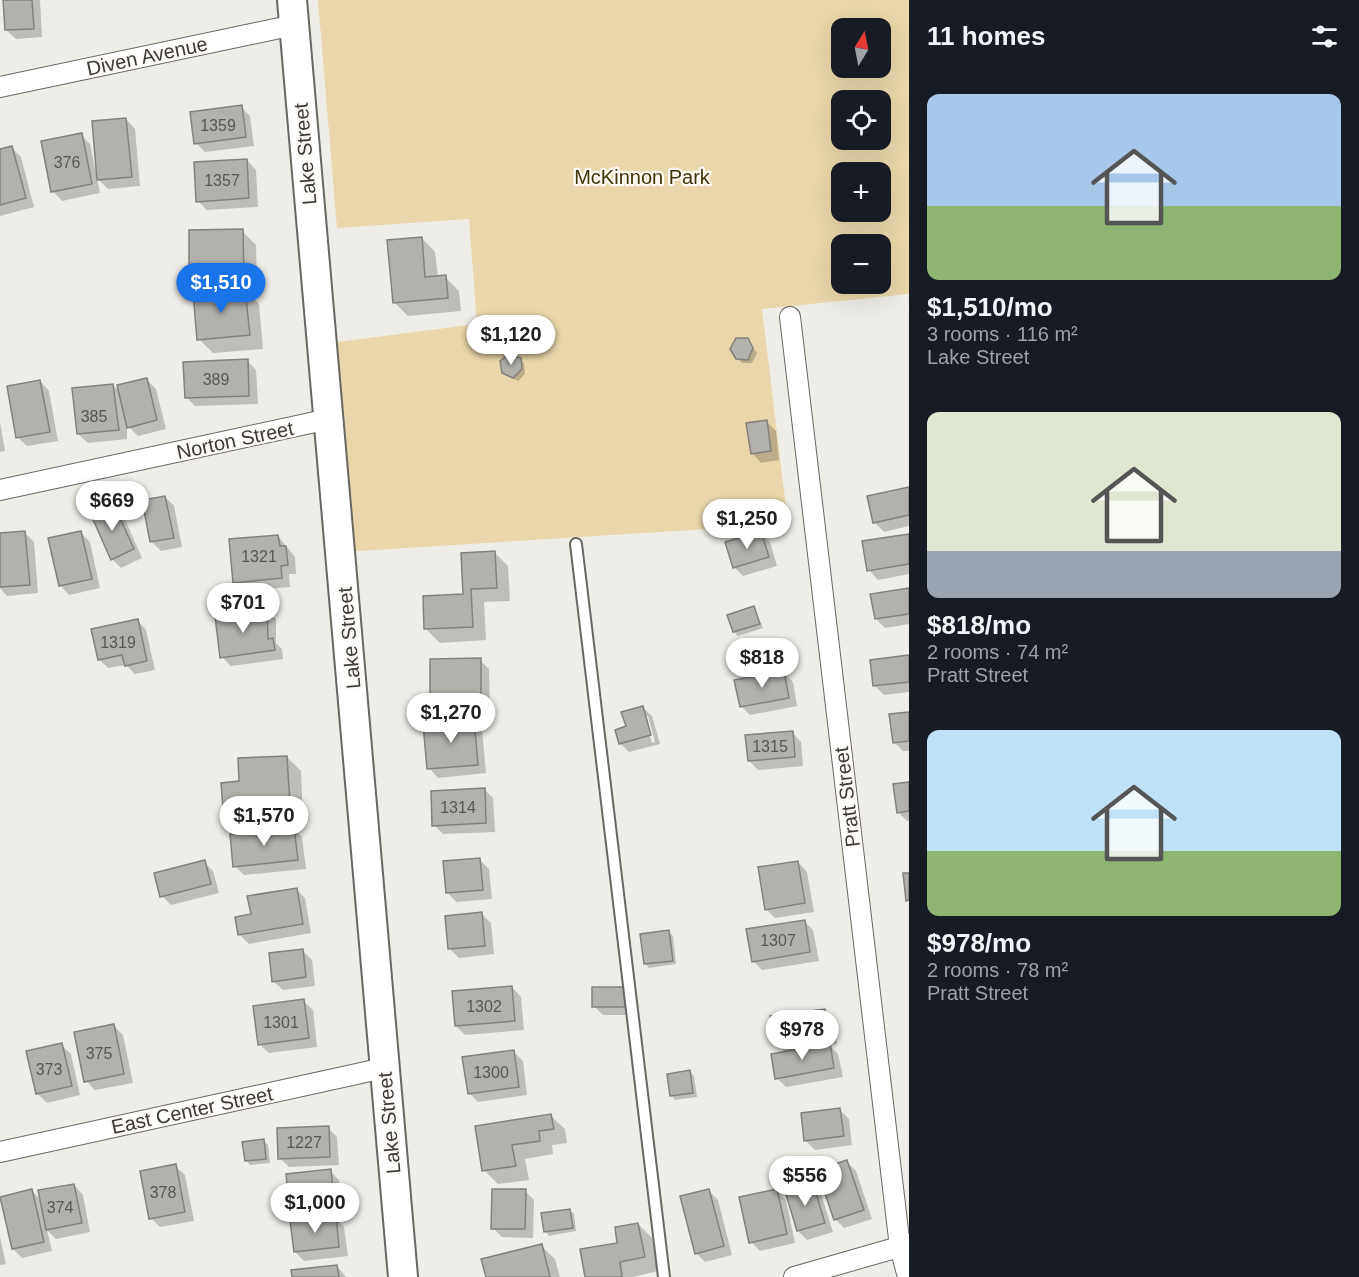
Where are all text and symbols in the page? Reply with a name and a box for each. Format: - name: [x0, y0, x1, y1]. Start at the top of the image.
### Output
- north arrow: [831, 18, 891, 78]
- map controls: [831, 18, 891, 294]
- icon: filters: [1308, 20, 1341, 53]
- text: 11 homes: [927, 21, 1046, 51]
- street label: Diven Avenue: [85, 32, 209, 80]
- button: locate: [831, 90, 891, 150]
- street label: Lake Street: [290, 102, 320, 206]
- house number: 1359: [200, 117, 236, 134]
- icon: home: [1080, 133, 1188, 241]
- house number: 376: [54, 154, 80, 171]
- button: +: [831, 162, 891, 222]
- park label: McKinnon Park: [574, 166, 711, 188]
- house number: 1357: [204, 172, 240, 189]
- button: −: [831, 234, 891, 294]
- pin: $1,510: [172, 263, 270, 314]
- text: $1,510: [190, 271, 252, 293]
- text: $1,510/mo: [927, 292, 1053, 322]
- pin: $1,120: [462, 315, 560, 366]
- text: $1,120: [480, 323, 542, 345]
- text: 3 rooms · 116 m²: [927, 323, 1078, 345]
- text: Lake Street: [927, 346, 1029, 368]
- house number: 389: [203, 371, 229, 388]
- house number: 385: [81, 408, 107, 425]
- street label: Norton Street: [175, 417, 296, 463]
- icon: home: [1080, 451, 1188, 559]
- pin: $669: [76, 481, 148, 532]
- text: $669: [90, 489, 134, 511]
- pin: $1,250: [698, 499, 796, 550]
- text: $1,250: [716, 507, 778, 529]
- house number: 1321: [241, 548, 277, 565]
- pin: $701: [207, 583, 279, 634]
- street label: Lake Street: [334, 586, 364, 690]
- text: $701: [221, 591, 265, 613]
- text: $818/mo: [927, 610, 1031, 640]
- house number: 1319: [100, 634, 136, 651]
- pin: $818: [726, 638, 798, 689]
- text: 2 rooms · 74 m²: [927, 641, 1068, 663]
- text: $818: [740, 646, 784, 668]
- text: Pratt Street: [927, 664, 1028, 686]
- pin: $1,270: [402, 693, 500, 744]
- text: $1,270: [420, 701, 482, 723]
- house number: 1315: [752, 738, 788, 755]
- street label: Pratt Street: [830, 745, 864, 849]
- icon: home: [1080, 769, 1188, 877]
- pin: $1,570: [215, 796, 313, 847]
- house number: 1314: [440, 799, 476, 816]
- text: $1,570: [233, 804, 295, 826]
- text: $978/mo: [927, 928, 1031, 958]
- house number: 1307: [760, 932, 796, 949]
- text: 2 rooms · 78 m²: [927, 959, 1068, 981]
- text: Pratt Street: [927, 982, 1028, 1004]
- house number: 1302: [466, 998, 502, 1015]
- pin: $978: [766, 1010, 838, 1061]
- house number: 1301: [263, 1014, 299, 1031]
- text: $978: [780, 1018, 824, 1040]
- house number: 375: [86, 1045, 112, 1062]
- house number: 373: [36, 1061, 62, 1078]
- house number: 1300: [473, 1064, 509, 1081]
- street label: Lake Street: [374, 1071, 404, 1175]
- street label: East Center Street: [109, 1082, 275, 1138]
- house number: 1227: [286, 1134, 322, 1151]
- pin: $556: [769, 1156, 841, 1207]
- text: $556: [783, 1164, 827, 1186]
- pin: $1,000: [266, 1183, 364, 1234]
- house number: 378: [150, 1184, 176, 1201]
- text: $1,000: [284, 1191, 346, 1213]
- house number: 374: [47, 1199, 73, 1216]

